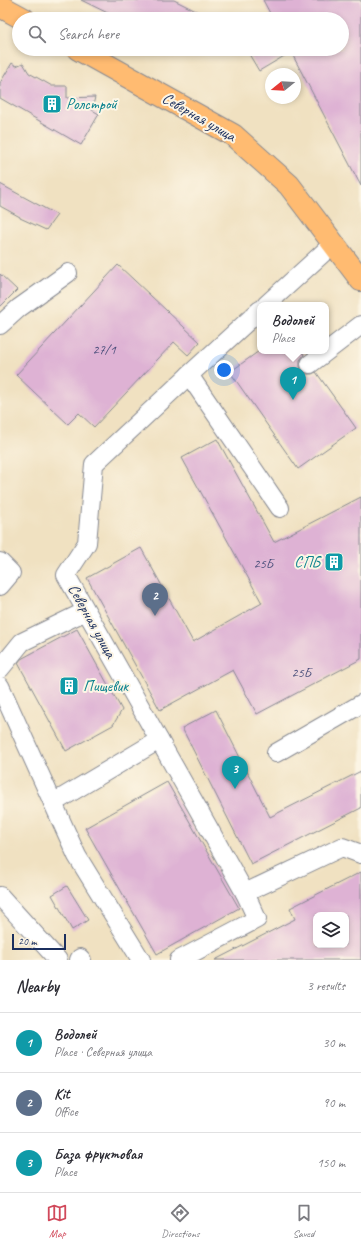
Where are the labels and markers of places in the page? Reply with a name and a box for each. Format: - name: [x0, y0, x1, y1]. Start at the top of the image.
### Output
- building icon: Ролстрой: [41, 93, 63, 115]
- place label: Ролстрой: [66, 94, 118, 114]
- pin: 1: [280, 367, 306, 400]
- building icon: СПБ: [323, 551, 345, 573]
- place label: СПБ: [294, 552, 323, 572]
- pin: 2: [142, 583, 168, 616]
- building icon: Пищевик: [58, 675, 80, 697]
- place label: Пищевик: [83, 676, 129, 696]
- pin: 3: [222, 756, 248, 789]

